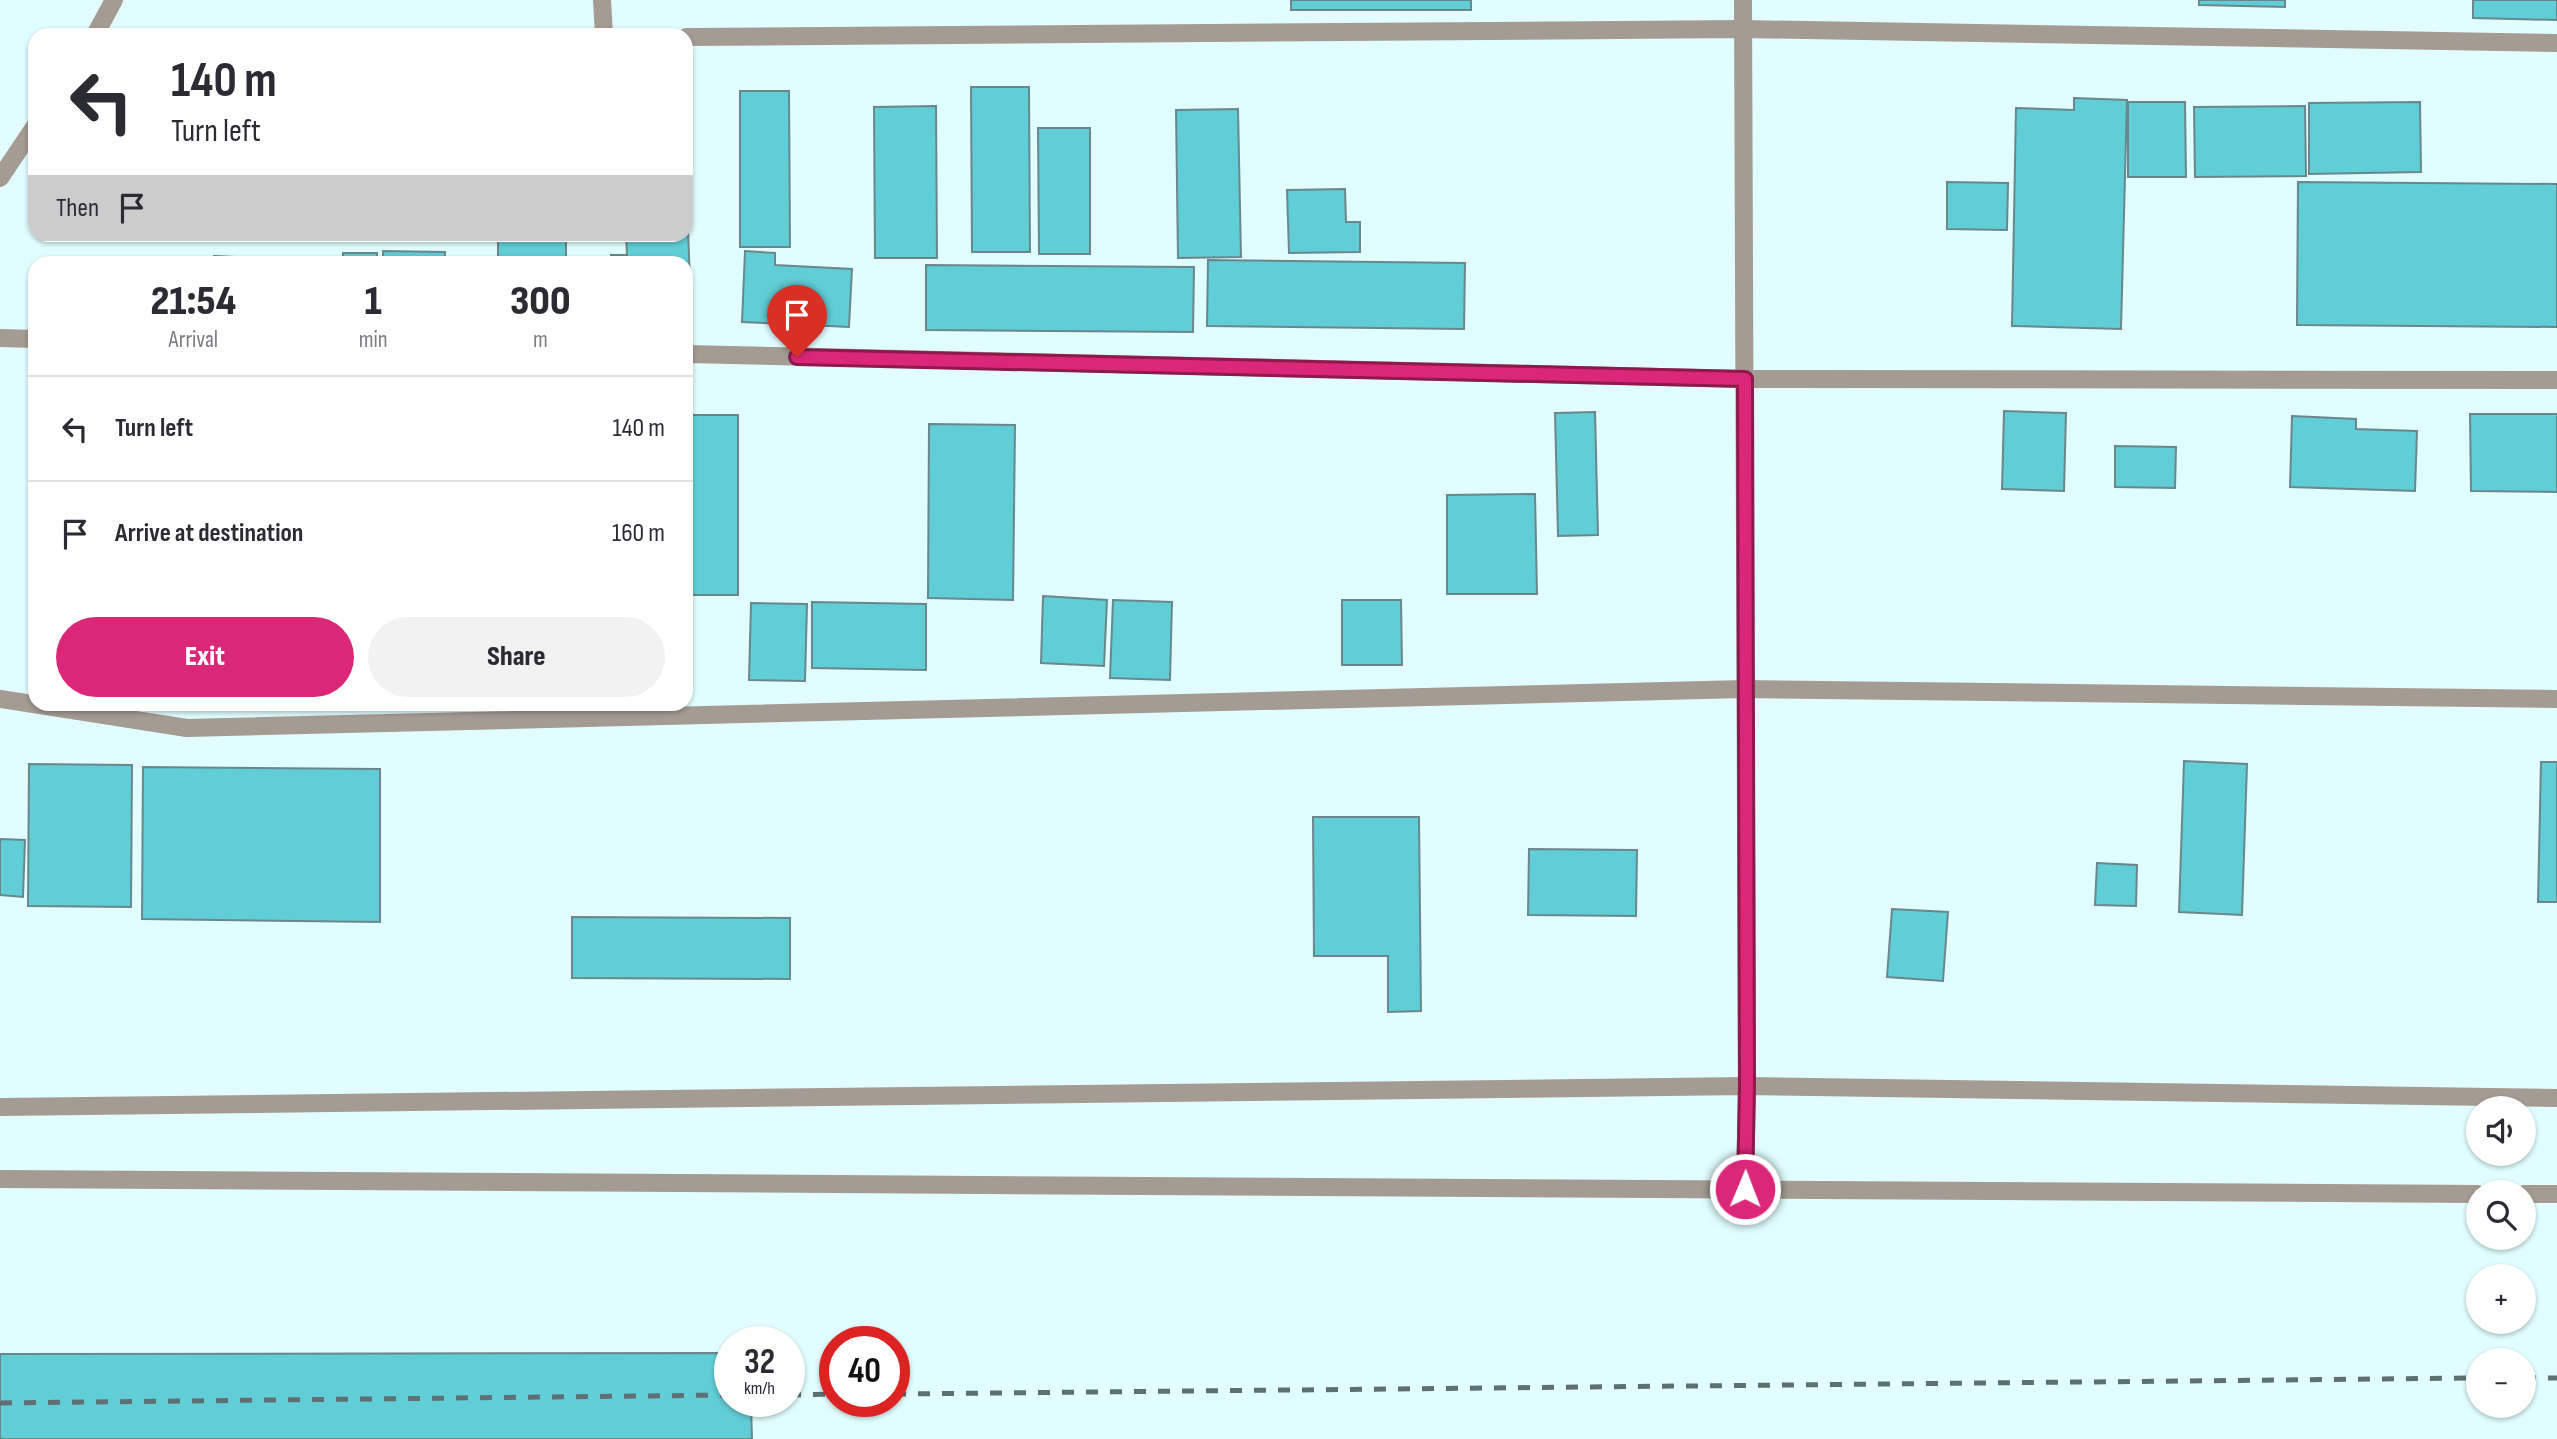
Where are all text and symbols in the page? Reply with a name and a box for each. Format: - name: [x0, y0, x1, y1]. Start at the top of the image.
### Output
- text: 140 m: [171, 52, 277, 111]
- icon: left: [56, 56, 147, 147]
- text: Turn left: [171, 112, 261, 151]
- icon: arrive: [113, 189, 151, 227]
- text: Then: [56, 193, 99, 224]
- text: 21:54: [150, 276, 236, 327]
- text: 1: [364, 276, 382, 327]
- text: 300: [510, 276, 571, 327]
- pin: [767, 285, 827, 357]
- icon: arrive: [778, 296, 816, 334]
- text: Arrival: [169, 326, 218, 354]
- text: min: [359, 326, 388, 354]
- text: m: [533, 326, 548, 354]
- icon: left: [56, 410, 94, 448]
- text: Turn left: [115, 413, 193, 444]
- text: 140 m: [613, 413, 665, 444]
- icon: arrive: [56, 515, 94, 553]
- text: Arrive at destination: [115, 518, 303, 549]
- text: 160 m: [612, 518, 665, 549]
- button: Exit: [56, 617, 354, 697]
- button: Share: [368, 617, 665, 697]
- map controls: [2466, 1096, 2536, 1418]
- button: sound: [2466, 1096, 2536, 1166]
- position arrow: [1708, 1152, 1782, 1226]
- button: search: [2466, 1180, 2536, 1250]
- button: +: [2466, 1264, 2536, 1334]
- speed limit sign: 40: [819, 1326, 910, 1417]
- text: 32: [744, 1341, 775, 1384]
- button: −: [2466, 1348, 2536, 1418]
- text: km/h: [744, 1378, 775, 1399]

